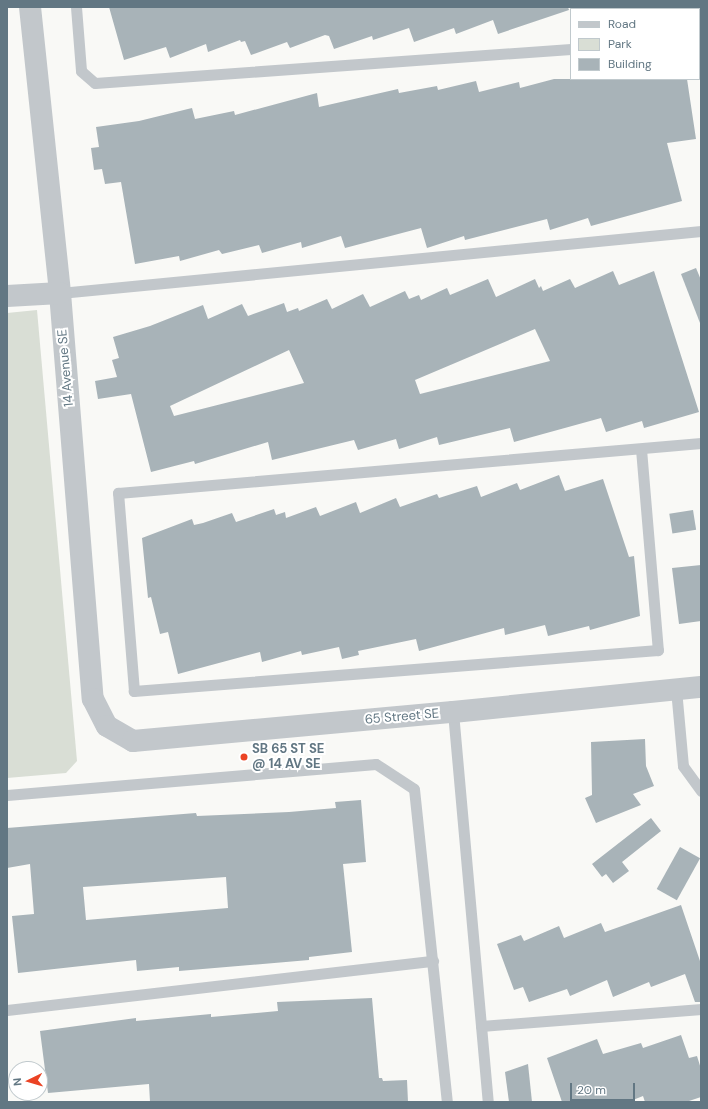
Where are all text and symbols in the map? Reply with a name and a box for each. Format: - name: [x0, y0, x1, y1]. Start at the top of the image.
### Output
- legend: [570, 8, 700, 80]
- text: Road: [608, 16, 636, 32]
- text: Park: [608, 36, 632, 52]
- text: Building: [608, 56, 652, 72]
- street label: 14 Avenue SE: [55, 329, 77, 407]
- street label: 65 Street SE: [364, 706, 440, 728]
- place label: SB 65 ST SE @ 14 AV SE: [252, 742, 324, 773]
- marker: SB 65 ST SE @ 14 AV SE: [239, 752, 249, 762]
- north arrow: [8, 1061, 48, 1101]
- scale bar: [572, 1075, 637, 1101]
- text: N: [10, 1077, 24, 1087]
- text: 20 m: [577, 1082, 606, 1098]

